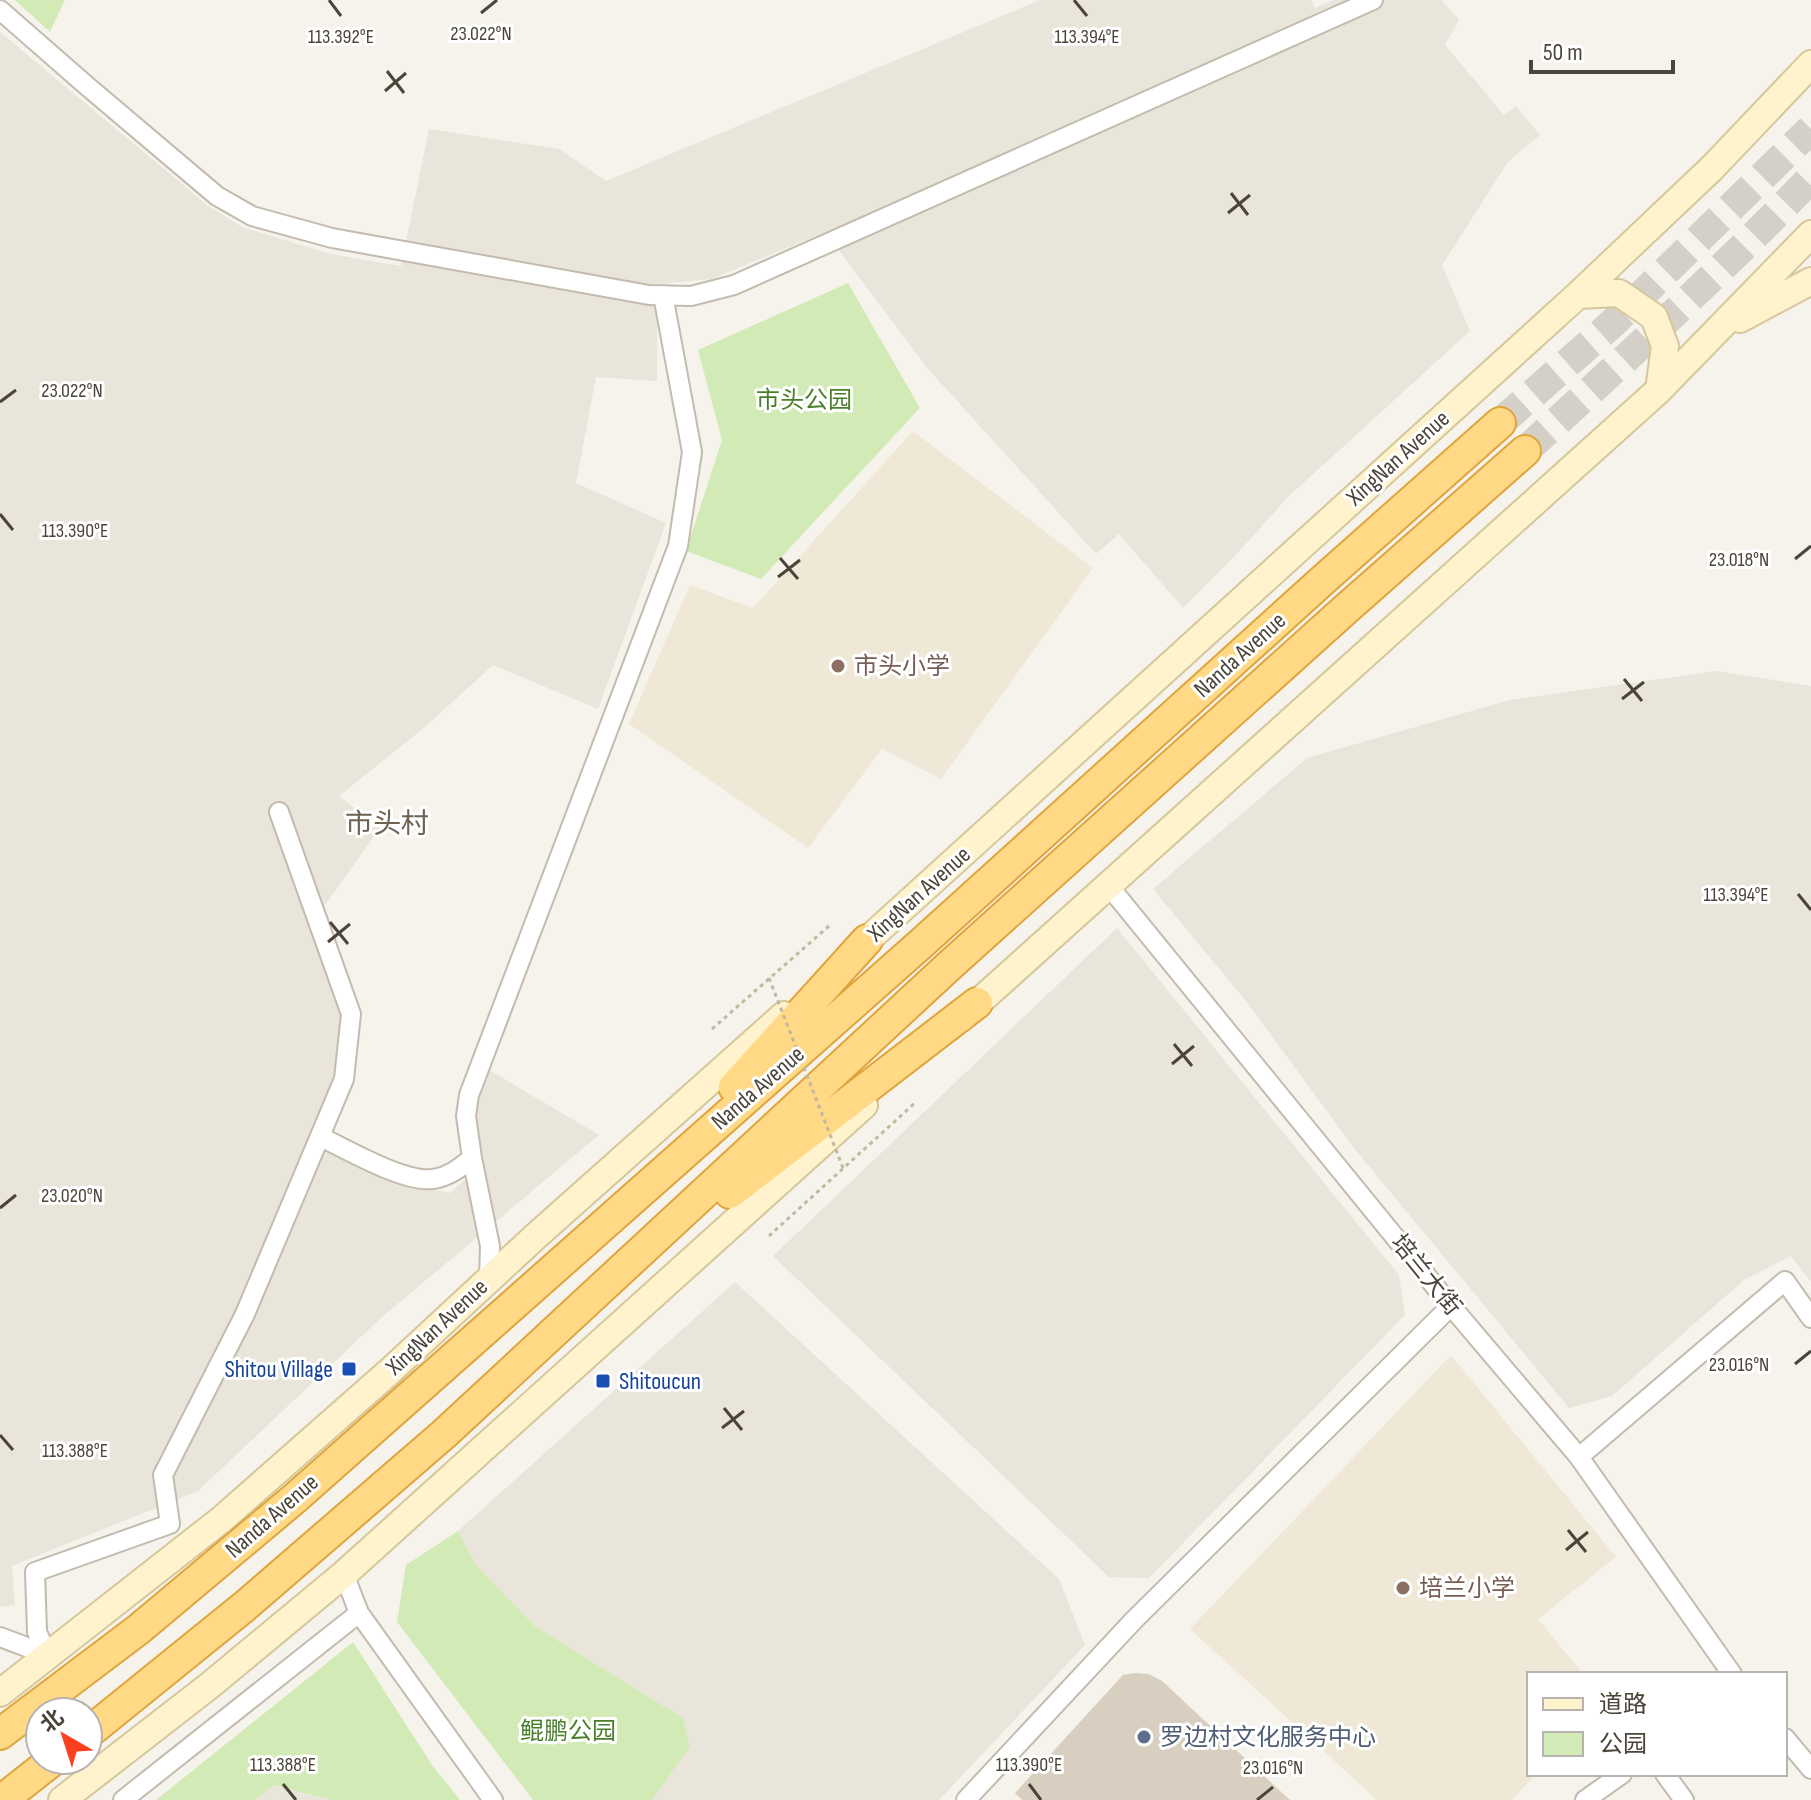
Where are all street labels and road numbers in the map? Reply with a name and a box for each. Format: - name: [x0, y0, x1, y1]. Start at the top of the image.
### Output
- street label: XingNan Avenue: [1340, 404, 1456, 513]
- street label: Nanda Avenue: [1188, 606, 1292, 704]
- street label: XingNan Avenue: [861, 840, 977, 949]
- street label: Nanda Avenue: [706, 1040, 810, 1136]
- street label: 培兰大街: [1385, 1229, 1467, 1321]
- street label: XingNan Avenue: [379, 1273, 494, 1382]
- street label: Nanda Avenue: [220, 1468, 324, 1564]

